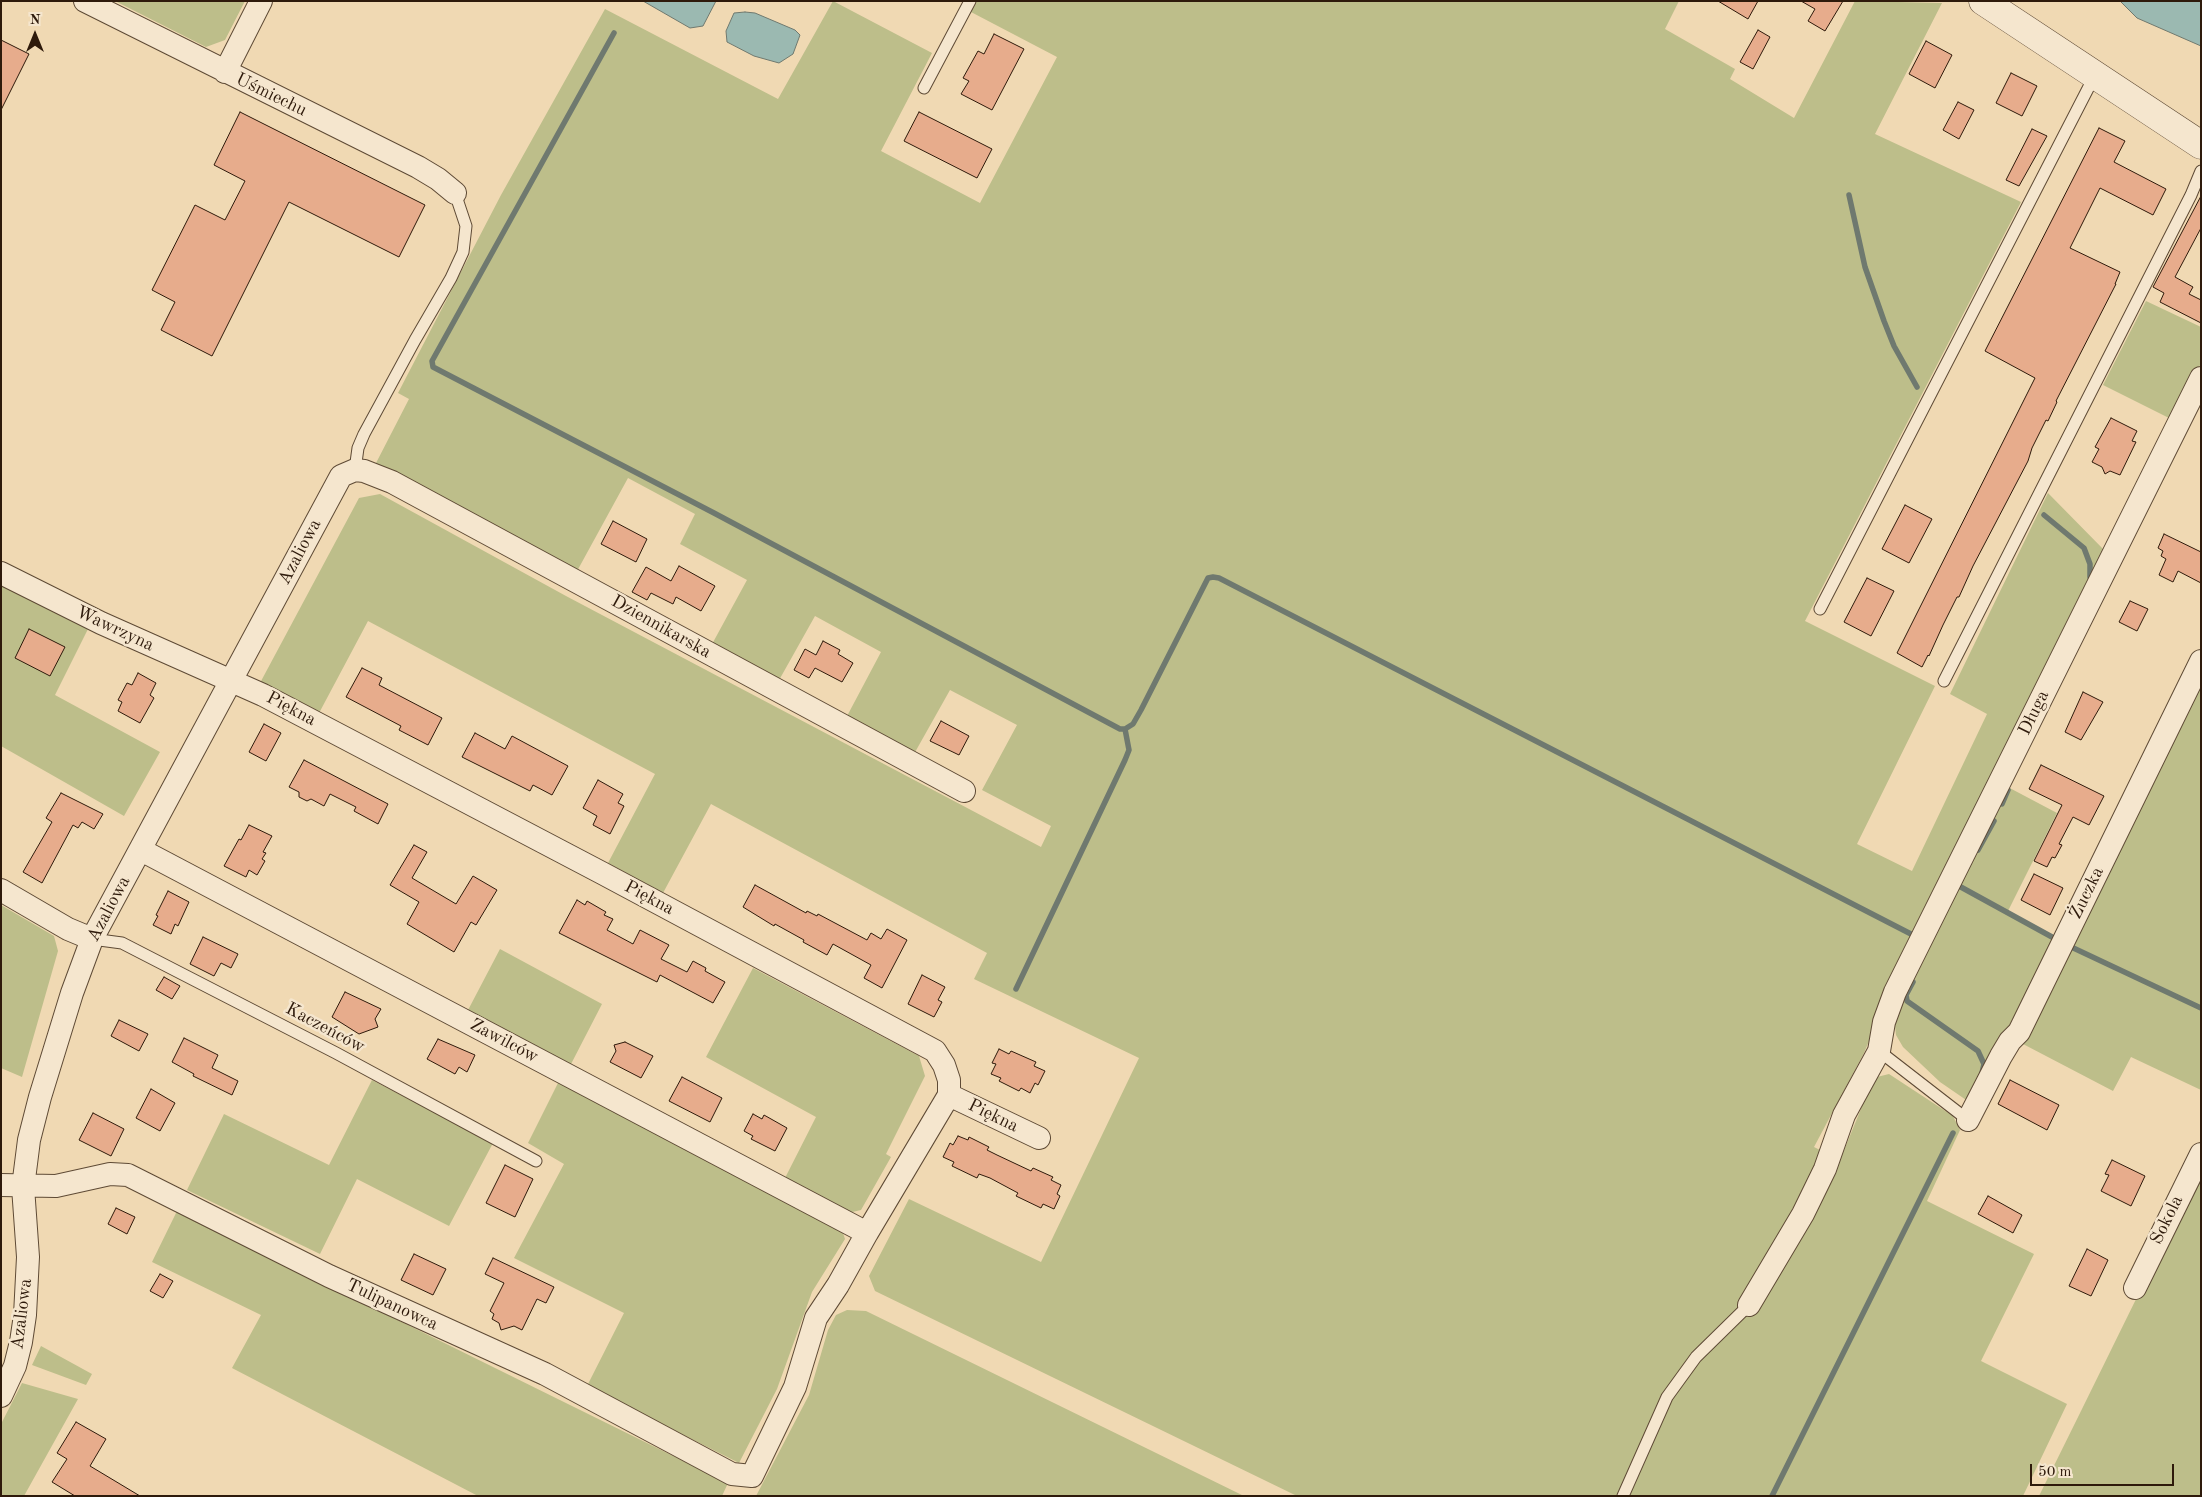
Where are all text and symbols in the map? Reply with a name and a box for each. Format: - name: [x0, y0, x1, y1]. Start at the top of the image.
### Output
- north arrow: [10, 10, 60, 60]
- text: N: [30, 13, 40, 27]
- street label: Uśmiechu: [232, 69, 310, 121]
- street label: Azaliowa: [274, 515, 326, 589]
- street label: Dziennikarska: [607, 591, 715, 663]
- street label: Wawrzyna: [73, 602, 157, 656]
- street label: Piękna: [262, 687, 320, 731]
- street label: Długa: [2014, 687, 2054, 739]
- street label: Żuczka: [2065, 863, 2109, 923]
- street label: Azaliowa: [83, 872, 135, 946]
- street label: Piękna: [620, 876, 678, 920]
- street label: Kaczeńców: [282, 998, 368, 1058]
- street label: Zawilców: [466, 1014, 542, 1068]
- street label: Piękna: [964, 1095, 1022, 1137]
- street label: Sokola: [2146, 1192, 2188, 1248]
- street label: Tulipanowca: [343, 1274, 441, 1336]
- street label: Azaliowa: [7, 1277, 37, 1351]
- scale bar: [2032, 1454, 2176, 1486]
- text: 50 m: [2038, 1465, 2072, 1480]

